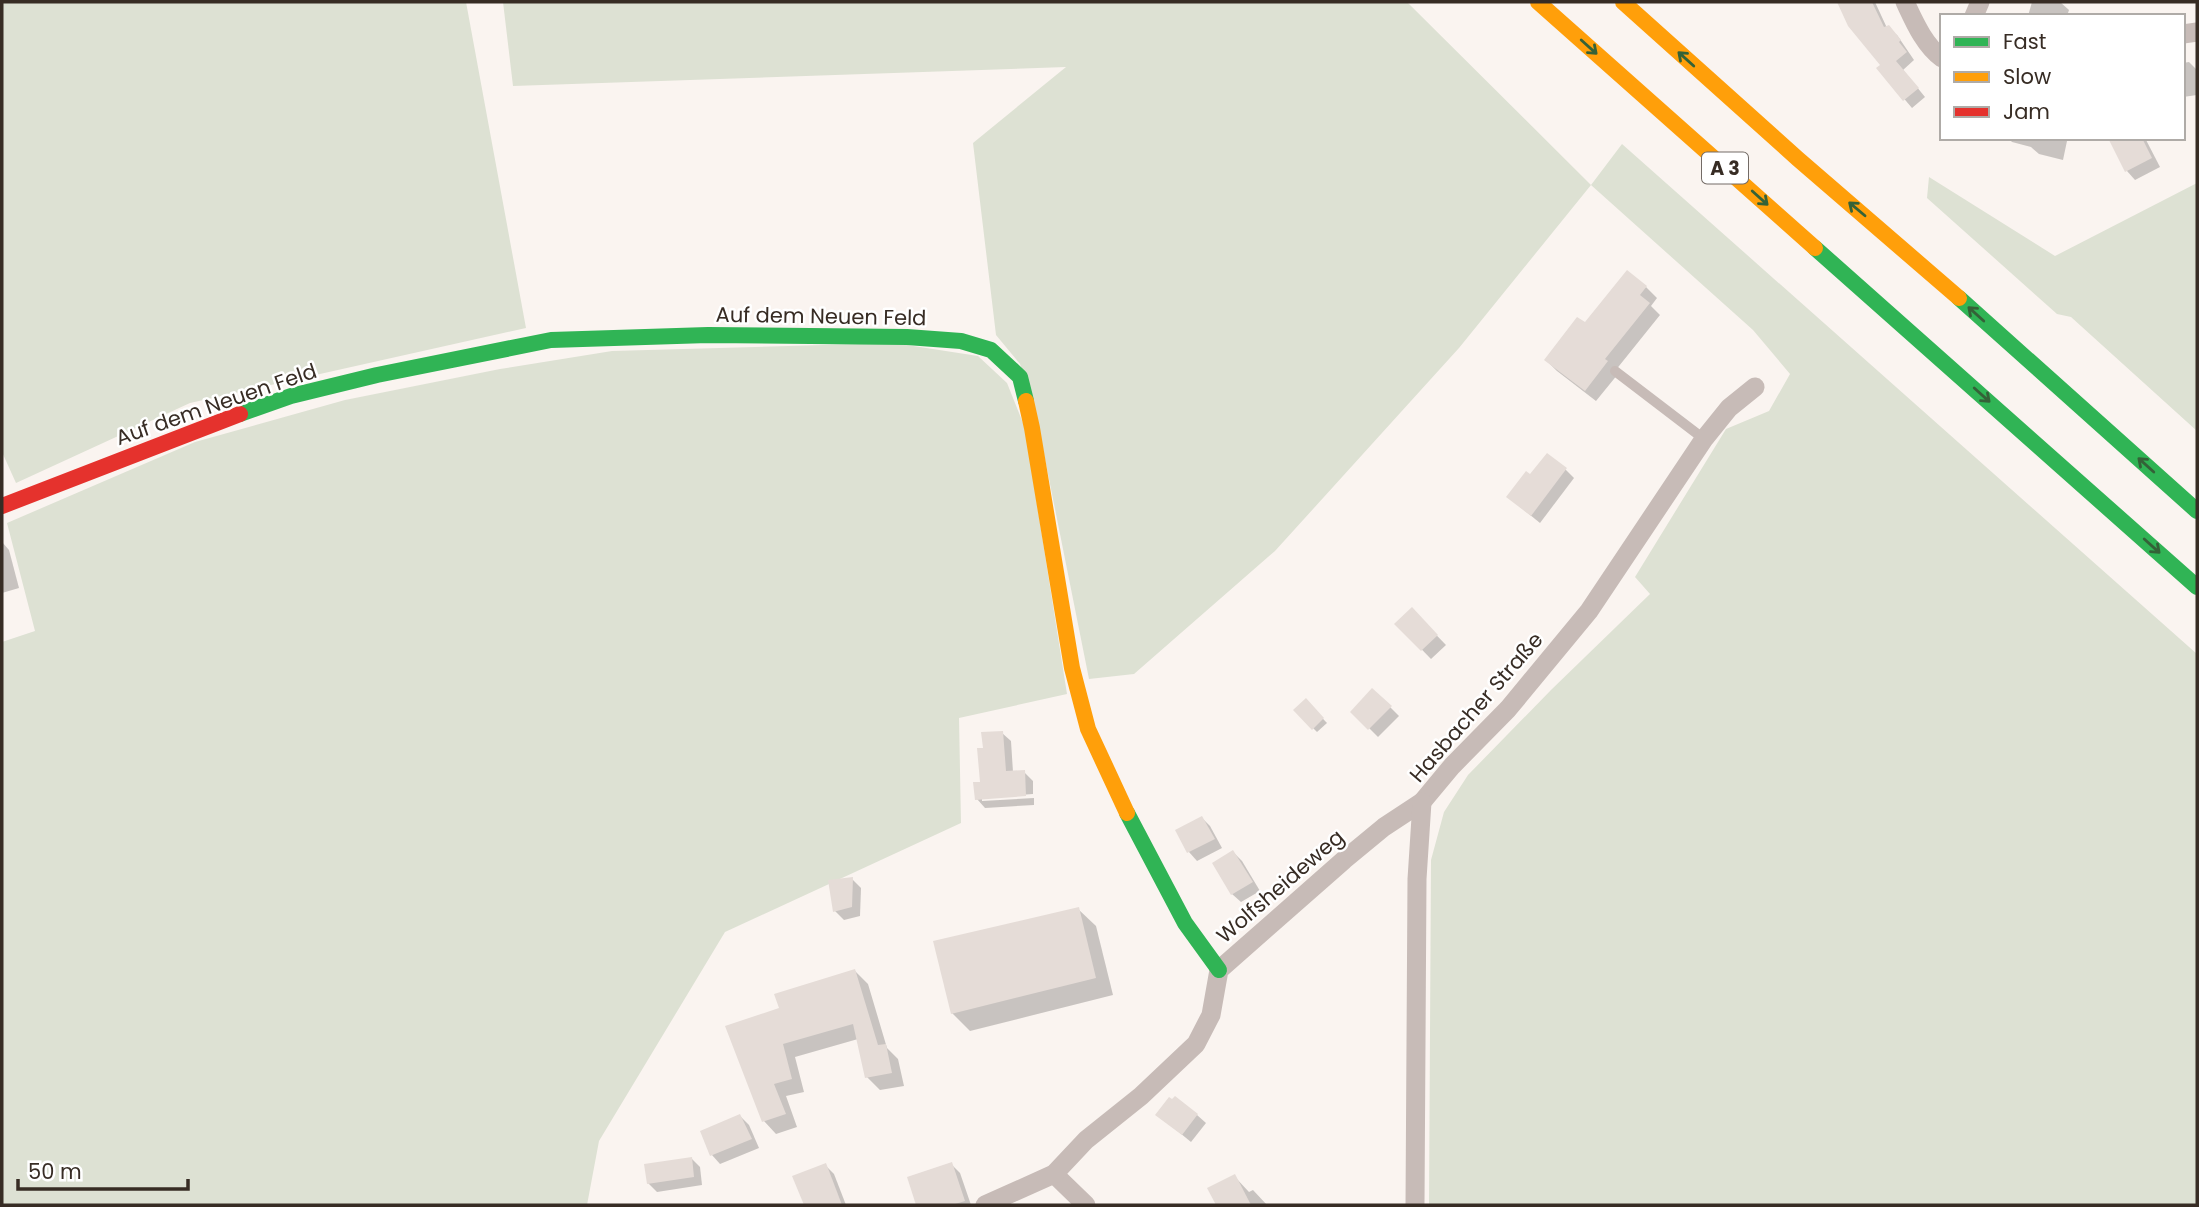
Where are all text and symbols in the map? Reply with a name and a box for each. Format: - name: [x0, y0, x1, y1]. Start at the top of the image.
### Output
- legend: [1940, 14, 2185, 140]
- text: Fast: [2003, 27, 2046, 56]
- one-way arrow: [1580, 39, 1598, 55]
- one-way arrow: [1678, 50, 1695, 67]
- text: Slow: [2003, 62, 2051, 91]
- text: Jam: [2003, 97, 2050, 126]
- road number: A 3: [1702, 152, 1748, 184]
- one-way arrow: [1750, 190, 1768, 206]
- one-way arrow: [1848, 201, 1866, 217]
- street label: Auf dem Neuen Feld: [715, 300, 927, 332]
- one-way arrow: [1968, 306, 1986, 322]
- street label: Auf dem Neuen Feld: [112, 356, 320, 452]
- one-way arrow: [1973, 387, 1991, 403]
- one-way arrow: [2137, 457, 2155, 473]
- one-way arrow: [2143, 538, 2160, 555]
- street label: Hasbacher Straße: [1403, 626, 1549, 788]
- street label: Wolfsheideweg: [1210, 822, 1350, 950]
- scale bar: [18, 1148, 187, 1192]
- text: 50 m: [28, 1157, 82, 1186]

